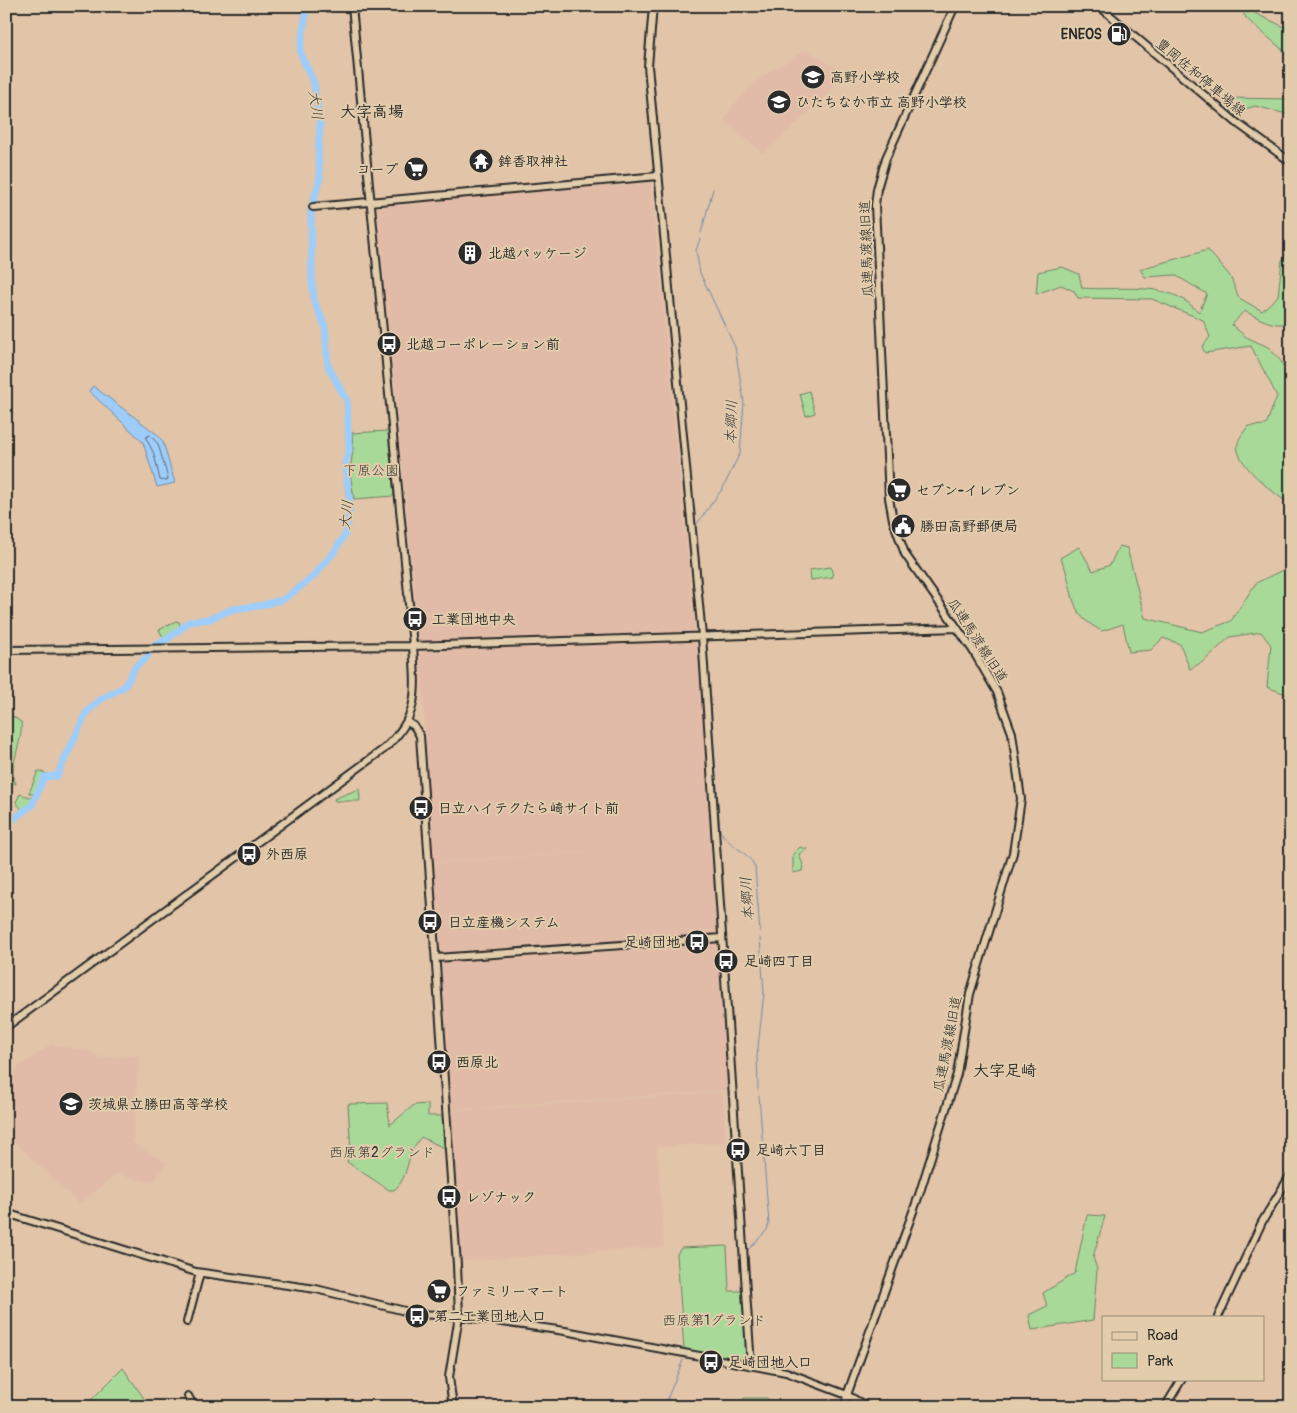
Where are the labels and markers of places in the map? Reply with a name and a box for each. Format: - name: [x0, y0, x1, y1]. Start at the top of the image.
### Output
- fuel station icon: ENEOS: [1106, 21, 1132, 47]
- place label: ENEOS: [1061, 26, 1102, 43]
- school or university icon: 高野小学校: [800, 64, 826, 90]
- place label: 高野小学校: [830, 69, 900, 86]
- school or university icon: ひたちなか市立 高野小学校: [766, 89, 792, 115]
- place label: ひたちなか市立 高野小学校: [796, 94, 967, 111]
- temple icon: 鉾香取神社: [468, 148, 494, 174]
- place label: 鉾香取神社: [498, 153, 568, 170]
- supermarket icon: コープ: [403, 156, 429, 182]
- place label: コープ: [357, 161, 398, 178]
- building icon: 北越パッケージ: [457, 240, 483, 266]
- place label: 北越パッケージ: [488, 245, 586, 262]
- bus stop icon: 北越コーポレーション前: [376, 331, 402, 357]
- place label: 北越コーポレーション前: [406, 336, 560, 353]
- supermarket icon: セブン-イレブン: [886, 477, 912, 503]
- place label: セブン-イレブン: [916, 482, 1020, 499]
- public building icon: 勝田高野郵便局: [890, 513, 916, 539]
- place label: 勝田高野郵便局: [920, 518, 1018, 535]
- bus stop icon: 工業団地中央: [402, 606, 428, 632]
- place label: 工業団地中央: [432, 611, 516, 628]
- bus stop icon: 日立ハイテクたら崎サイト前: [408, 795, 434, 821]
- place label: 日立ハイテクたら崎サイト前: [438, 800, 619, 817]
- bus stop icon: 外西原: [236, 841, 262, 867]
- place label: 外西原: [266, 846, 308, 863]
- bus stop icon: 日立産機システム: [417, 909, 443, 935]
- place label: 日立産機システム: [448, 914, 560, 931]
- bus stop icon: 足崎団地: [684, 929, 710, 955]
- place label: 足崎団地: [624, 934, 680, 951]
- bus stop icon: 足崎四丁目: [713, 948, 739, 974]
- place label: 足崎四丁目: [744, 953, 814, 970]
- bus stop icon: 西原北: [426, 1049, 452, 1075]
- place label: 西原北: [456, 1054, 498, 1071]
- school or university icon: 茨城県立勝田高等学校: [58, 1091, 84, 1117]
- place label: 茨城県立勝田高等学校: [88, 1096, 228, 1113]
- bus stop icon: 足崎六丁目: [725, 1137, 751, 1163]
- place label: 足崎六丁目: [756, 1142, 826, 1159]
- bus stop icon: レゾナック: [436, 1184, 462, 1210]
- place label: レゾナック: [466, 1189, 536, 1206]
- supermarket icon: ファミリーマート: [426, 1278, 452, 1304]
- place label: ファミリーマート: [456, 1283, 569, 1300]
- bus stop icon: 第二工業団地入口: [404, 1303, 430, 1329]
- place label: 第二工業団地入口: [434, 1308, 546, 1325]
- bus stop icon: 足崎団地入口: [698, 1349, 724, 1375]
- place label: 足崎団地入口: [728, 1354, 812, 1371]

